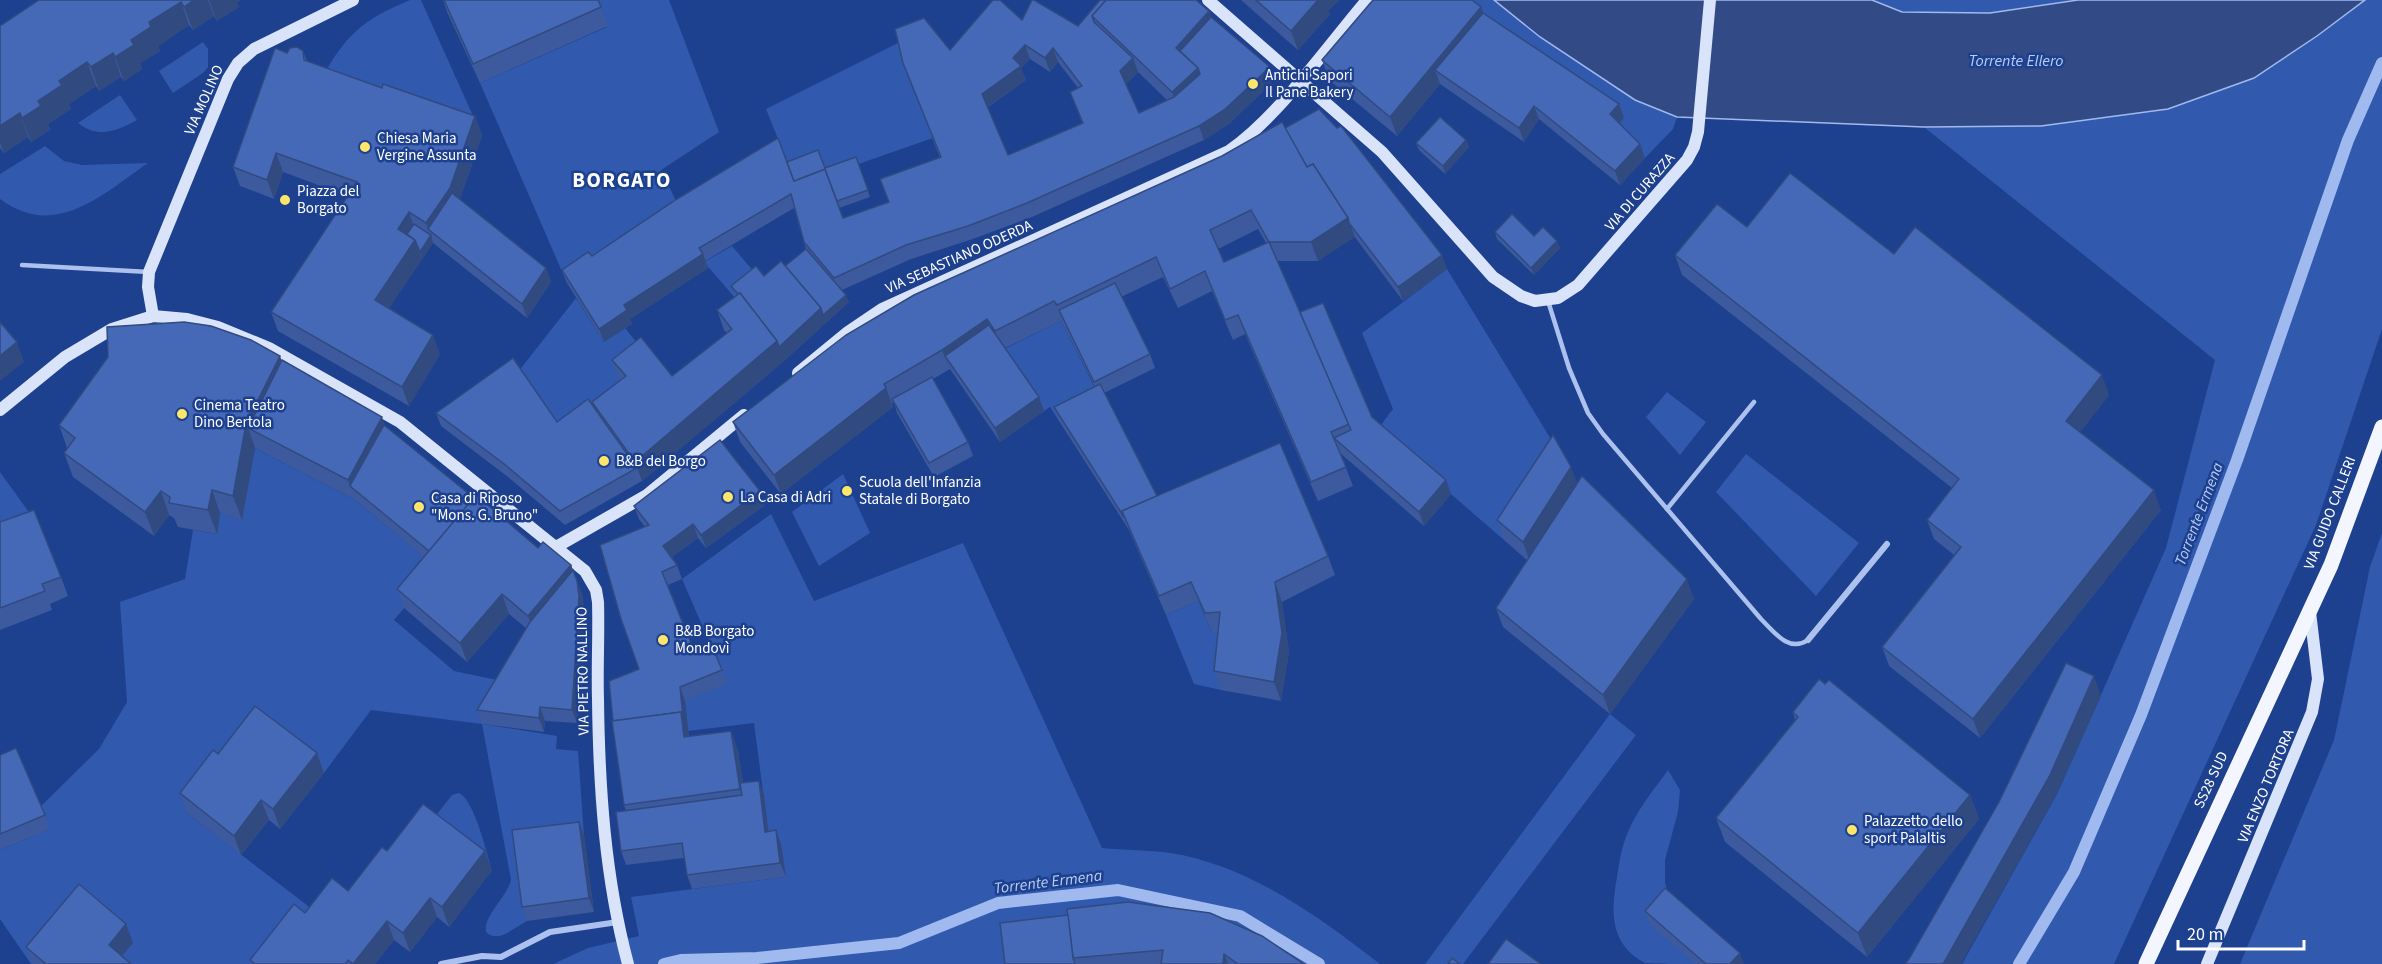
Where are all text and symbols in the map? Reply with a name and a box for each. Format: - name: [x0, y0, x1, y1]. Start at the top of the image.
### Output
- water label: Torrente Ellero: [1968, 50, 2064, 72]
- street label: VIA MOLINO: [179, 62, 229, 138]
- place label: Antichi Sapori Il Pane Bakery: [1265, 65, 1353, 103]
- marker: Antichi Sapori Il Pane Bakery: [1246, 77, 1260, 91]
- place label: Chiesa Maria Vergine Assunta: [377, 128, 477, 166]
- marker: Chiesa Maria Vergine Assunta: [358, 140, 372, 154]
- street label: VIA DI CURAZZA: [1600, 148, 1680, 236]
- district label: BORGATO: [572, 165, 672, 195]
- place label: Piazza del Borgato: [297, 181, 359, 219]
- marker: Piazza del Borgato: [278, 193, 292, 207]
- street label: VIA SEBASTIANO ODERDA: [882, 215, 1037, 299]
- place label: Cinema Teatro Dino Bertola: [194, 395, 285, 433]
- marker: Cinema Teatro Dino Bertola: [175, 407, 189, 421]
- place label: B&B del Borgo: [616, 451, 706, 472]
- street label: VIA GUIDO CALLERI: [2299, 453, 2361, 573]
- marker: B&B del Borgo: [597, 454, 611, 468]
- water label: Torrente Ermena: [2169, 459, 2229, 569]
- place label: Scuola dell'Infanzia Statale di Borgato: [859, 472, 981, 510]
- marker: Scuola dell'Infanzia Statale di Borgato: [840, 484, 854, 498]
- place label: La Casa di Adri: [740, 487, 831, 508]
- place label: Casa di Riposo "Mons. G. Bruno": [431, 488, 538, 526]
- marker: La Casa di Adri: [721, 490, 735, 504]
- marker: Casa di Riposo "Mons. G. Bruno": [412, 500, 426, 514]
- street label: VIA PIETRO NALLINO: [571, 606, 595, 736]
- place label: B&B Borgato Mondovì: [675, 621, 754, 659]
- marker: B&B Borgato Mondovì: [656, 633, 670, 647]
- street label: VIA ENZO TORTORA: [2233, 725, 2300, 846]
- street label: SS28 SUD: [2189, 748, 2233, 812]
- place label: Palazzetto dello sport PalaItis: [1864, 811, 1963, 849]
- marker: Palazzetto dello sport PalaItis: [1845, 823, 1859, 837]
- water label: Torrente Ermena: [993, 864, 1104, 900]
- scale bar: [2178, 913, 2304, 951]
- text: 20 m: [2187, 922, 2223, 947]

